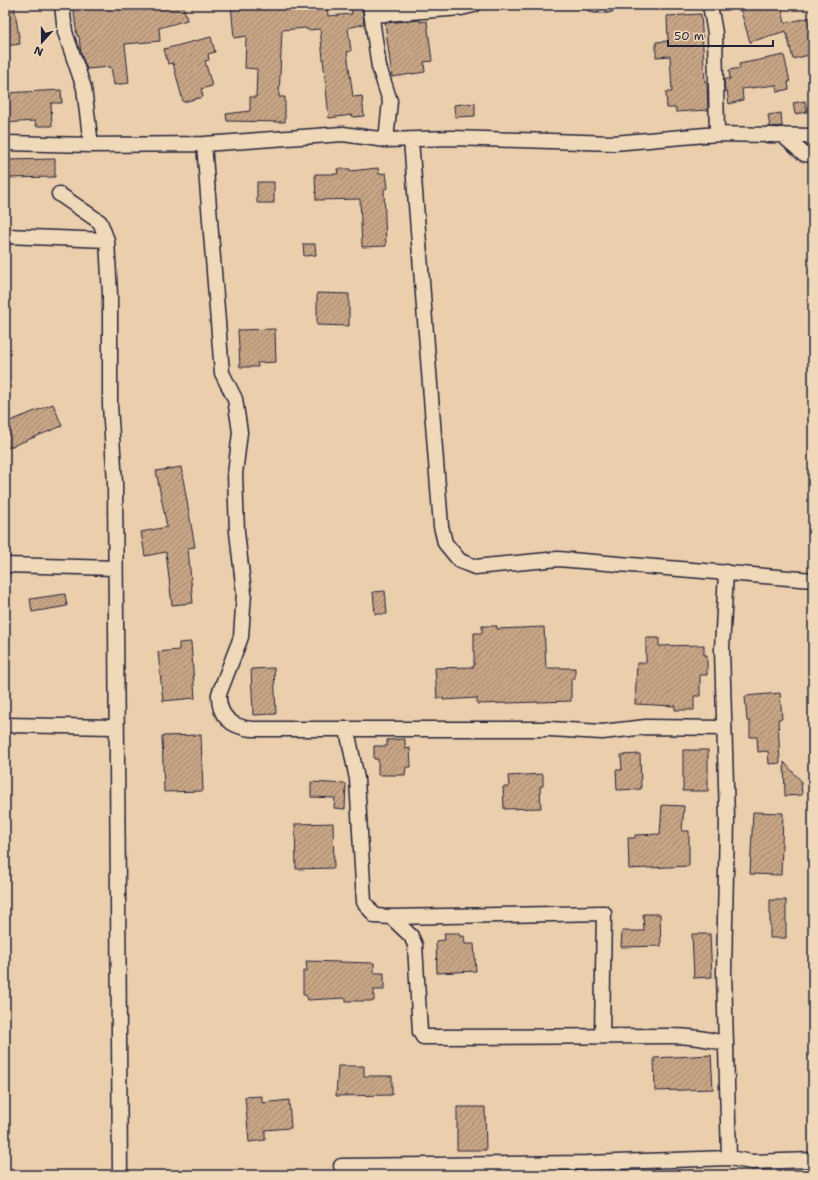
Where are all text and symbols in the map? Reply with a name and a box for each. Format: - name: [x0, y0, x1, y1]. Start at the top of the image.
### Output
- north arrow: [22, 22, 62, 62]
- scale bar: [668, 22, 773, 48]
- text: 50 m: [674, 28, 704, 44]
- text: N: [32, 42, 45, 59]

